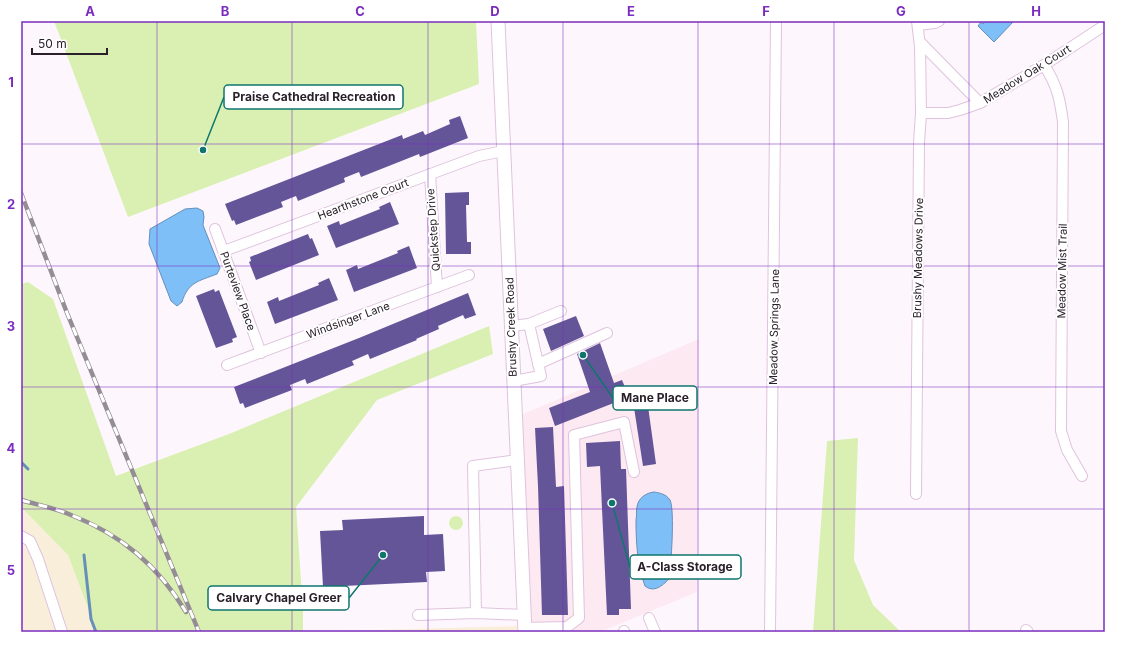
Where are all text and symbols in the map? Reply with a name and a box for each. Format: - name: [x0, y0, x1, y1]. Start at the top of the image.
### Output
- text: A: [85, 3, 95, 19]
- text: B: [221, 3, 230, 19]
- text: C: [355, 3, 365, 19]
- text: D: [490, 3, 500, 19]
- text: E: [627, 3, 635, 19]
- text: F: [762, 3, 770, 19]
- text: G: [896, 3, 906, 19]
- text: H: [1031, 3, 1041, 19]
- scale bar: [32, 30, 107, 56]
- text: 50 m: [38, 36, 67, 51]
- street label: Meadow Oak Court: [981, 41, 1074, 107]
- text: 1: [8, 74, 14, 90]
- callout: Praise Cathedral Recreation: [224, 85, 403, 109]
- text: Praise Cathedral Recreation: [233, 89, 395, 104]
- street label: Hearthstone Court: [316, 175, 411, 223]
- street label: Quickstep Drive: [423, 188, 443, 272]
- text: 2: [7, 196, 15, 212]
- street label: Brushy Meadows Drive: [910, 198, 926, 318]
- street label: Meadow Mist Trail: [1054, 223, 1070, 319]
- street label: Purteview Place: [217, 249, 259, 333]
- street label: Meadow Springs Lane: [766, 269, 782, 385]
- street label: Brushy Creek Road: [502, 277, 520, 377]
- street label: Windsinger Lane: [305, 298, 391, 342]
- text: 3: [7, 318, 15, 334]
- callout: Mane Place: [613, 386, 697, 410]
- text: Mane Place: [621, 390, 689, 405]
- text: 4: [7, 440, 16, 456]
- callout: A-Class Storage: [630, 555, 741, 579]
- text: A-Class Storage: [637, 559, 733, 574]
- text: 5: [7, 562, 15, 578]
- callout: Calvary Chapel Greer: [208, 586, 349, 610]
- text: Calvary Chapel Greer: [216, 590, 342, 605]

